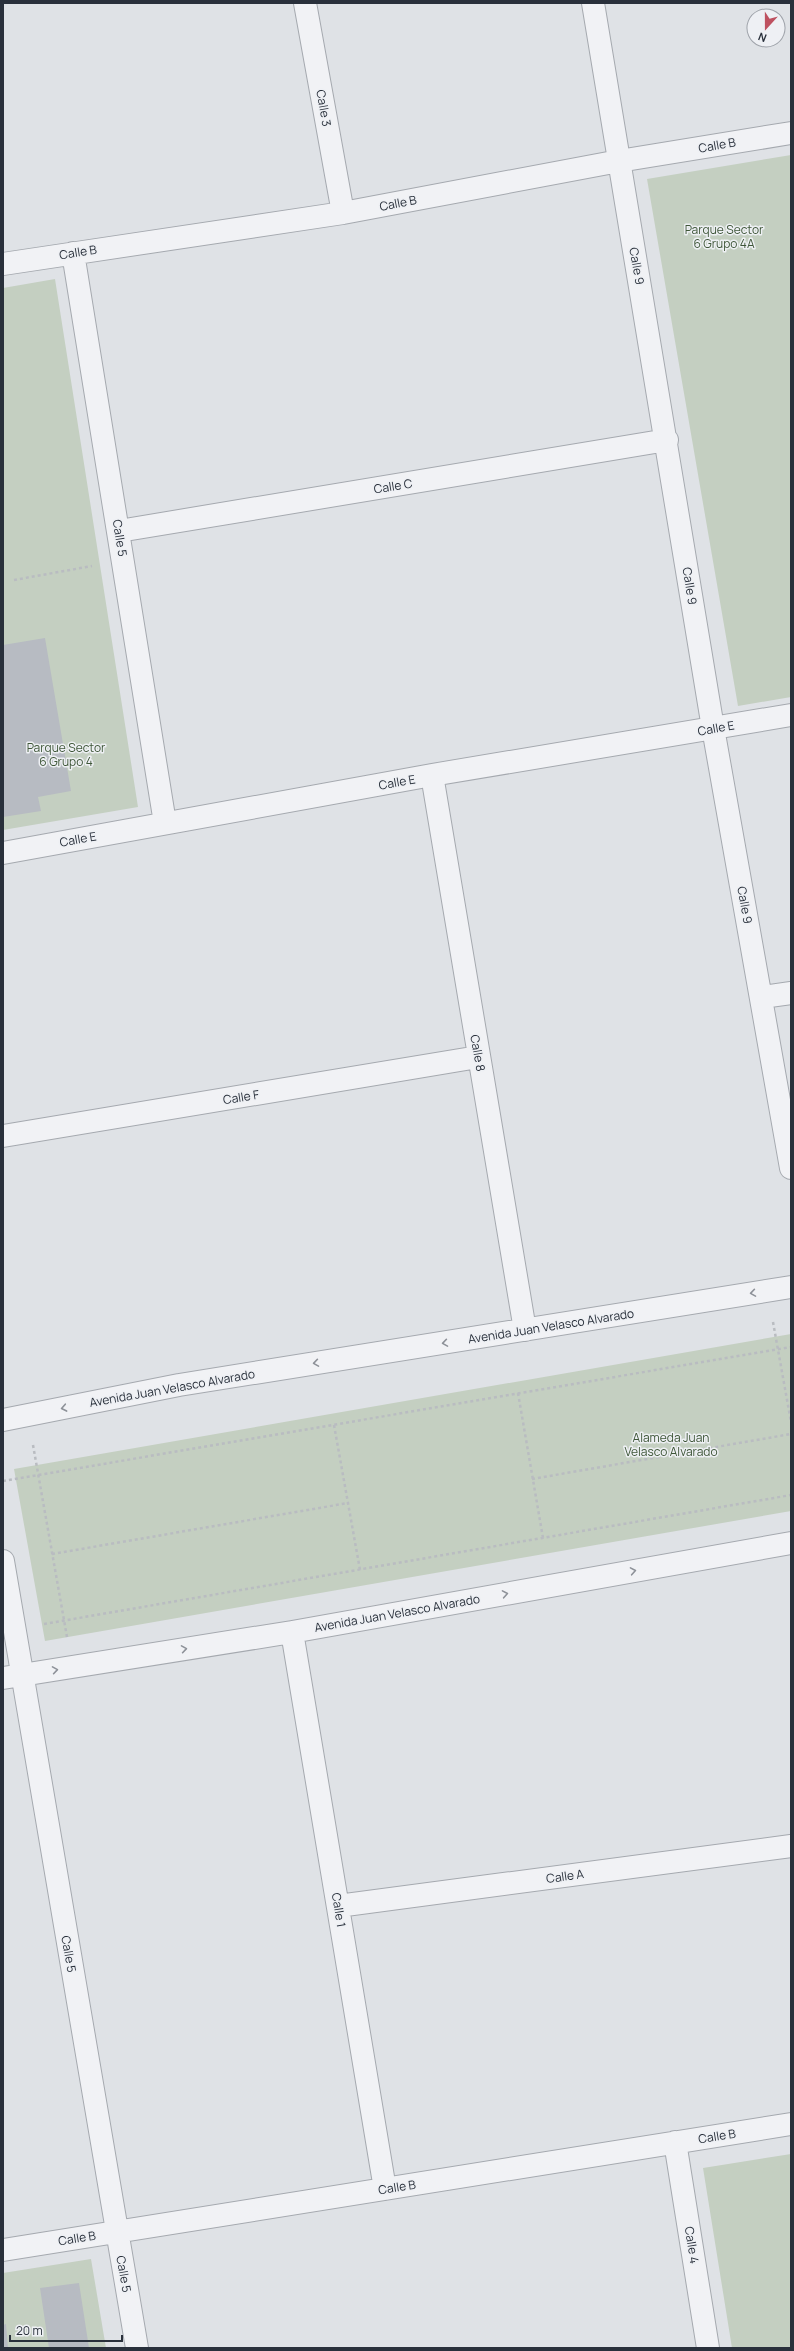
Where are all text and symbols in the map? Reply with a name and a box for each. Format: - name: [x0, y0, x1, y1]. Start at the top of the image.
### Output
- north arrow: [746, 8, 786, 48]
- text: N: [756, 29, 769, 46]
- street label: Calle 3: [312, 88, 336, 128]
- street label: Calle B: [697, 133, 737, 157]
- street label: Calle B: [378, 191, 418, 215]
- park label: Parque Sector 6 Grupo 4A: [685, 221, 764, 252]
- street label: Calle B: [58, 241, 98, 263]
- street label: Calle 9: [625, 246, 649, 286]
- street label: Calle C: [372, 475, 414, 497]
- street label: Calle 5: [109, 518, 131, 558]
- street label: Calle 9: [679, 566, 701, 606]
- street label: Calle E: [696, 716, 736, 740]
- park label: Parque Sector 6 Grupo 4: [27, 739, 106, 770]
- street label: Calle E: [377, 770, 417, 794]
- street label: Calle E: [58, 827, 98, 851]
- street label: Calle 9: [733, 885, 757, 925]
- street label: Calle 8: [466, 1033, 490, 1073]
- street label: Calle F: [222, 1086, 260, 1108]
- one-way arrow: [749, 1288, 756, 1297]
- street label: Avenida Juan Velasco Alvarado: [467, 1304, 635, 1348]
- one-way arrow: [441, 1338, 448, 1347]
- one-way arrow: [313, 1358, 319, 1367]
- street label: Avenida Juan Velasco Alvarado: [88, 1365, 256, 1411]
- one-way arrow: [61, 1403, 67, 1412]
- park label: Alameda Juan Velasco Alvarado: [624, 1429, 718, 1460]
- one-way arrow: [630, 1567, 636, 1576]
- street label: Avenida Juan Velasco Alvarado: [313, 1590, 481, 1636]
- one-way arrow: [502, 1590, 508, 1599]
- one-way arrow: [181, 1645, 187, 1654]
- one-way arrow: [52, 1666, 58, 1675]
- street label: Calle A: [545, 1865, 585, 1887]
- street label: Calle 1: [328, 1891, 350, 1929]
- street label: Calle 5: [57, 1934, 81, 1974]
- street label: Calle B: [697, 2125, 737, 2147]
- street label: Calle B: [377, 2176, 417, 2198]
- street label: Calle 4: [681, 2225, 703, 2265]
- street label: Calle B: [57, 2227, 97, 2249]
- street label: Calle 5: [112, 2254, 136, 2294]
- scale bar: [10, 2317, 122, 2343]
- text: 20 m: [16, 2322, 43, 2339]

